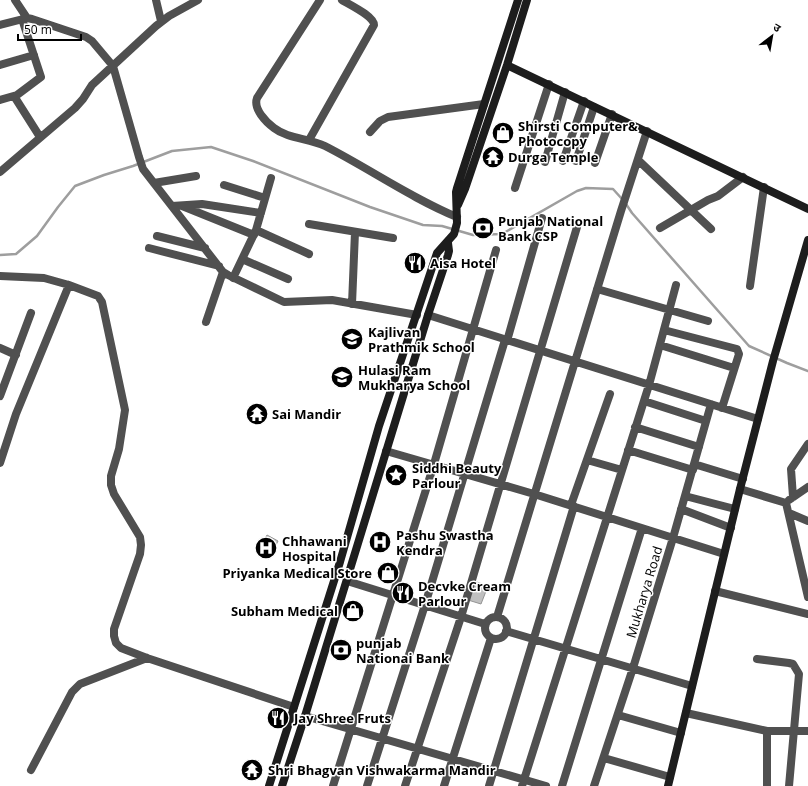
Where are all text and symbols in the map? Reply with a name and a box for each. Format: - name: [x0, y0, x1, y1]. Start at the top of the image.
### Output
- scale bar: [18, 16, 81, 42]
- north arrow: [752, 16, 792, 56]
- text: उ: [771, 19, 785, 35]
- text: 50 m: [24, 21, 52, 38]
- place label: Shirsti Computer& Photocopy: [518, 117, 638, 150]
- shop icon: Shirsti Computer& Photocopy: [490, 120, 516, 146]
- temple icon: Durga Temple: [480, 144, 506, 170]
- place label: Durga Temple: [508, 148, 599, 166]
- place label: Punjab National Bank CSP: [498, 212, 603, 245]
- bank icon: Punjab National Bank CSP: [470, 215, 496, 241]
- restaurant icon: Aisa Hotel: [402, 250, 428, 276]
- place label: Aisa Hotel: [430, 254, 496, 272]
- place label: Kajlivan Prathmik School: [368, 323, 475, 356]
- school or university icon: Kajlivan Prathmik School: [339, 326, 365, 352]
- place label: Hulasi Ram Mukharya School: [358, 361, 470, 394]
- school or university icon: Hulasi Ram Mukharya School: [329, 364, 355, 390]
- temple icon: Sai Mandir: [244, 401, 270, 427]
- place label: Sai Mandir: [272, 405, 341, 423]
- place label: Siddhi Beauty Parlour: [412, 459, 502, 492]
- place icon: Siddhi Beauty Parlour: [383, 462, 409, 488]
- place label: Pashu Swastha Kendra: [396, 526, 494, 559]
- hospital icon: Pashu Swastha Kendra: [367, 529, 393, 555]
- place label: Chhawani Hospital: [282, 532, 347, 565]
- hospital icon: Chhawani Hospital: [253, 535, 279, 561]
- street label: Mukharya Road: [621, 544, 667, 640]
- shop icon: Priyanka Medical Store: [375, 560, 401, 586]
- place label: Priyanka Medical Store: [222, 564, 372, 582]
- place label: Decvke Cream Parlour: [418, 577, 511, 610]
- restaurant icon: Decvke Cream Parlour: [390, 580, 416, 606]
- shop icon: Subham Medical: [340, 598, 366, 624]
- place label: Subham Medical: [231, 602, 338, 620]
- place label: punjab Nationai Bank: [356, 634, 450, 667]
- bank icon: punjab Nationai Bank: [328, 637, 354, 663]
- restaurant icon: Jay Shree Fruts: [265, 705, 291, 731]
- place label: Jay Shree Fruts: [293, 709, 391, 727]
- temple icon: Shri Bhagvan Vishwakarma Mandir: [239, 757, 265, 783]
- place label: Shri Bhagvan Vishwakarma Mandir: [268, 761, 496, 779]

